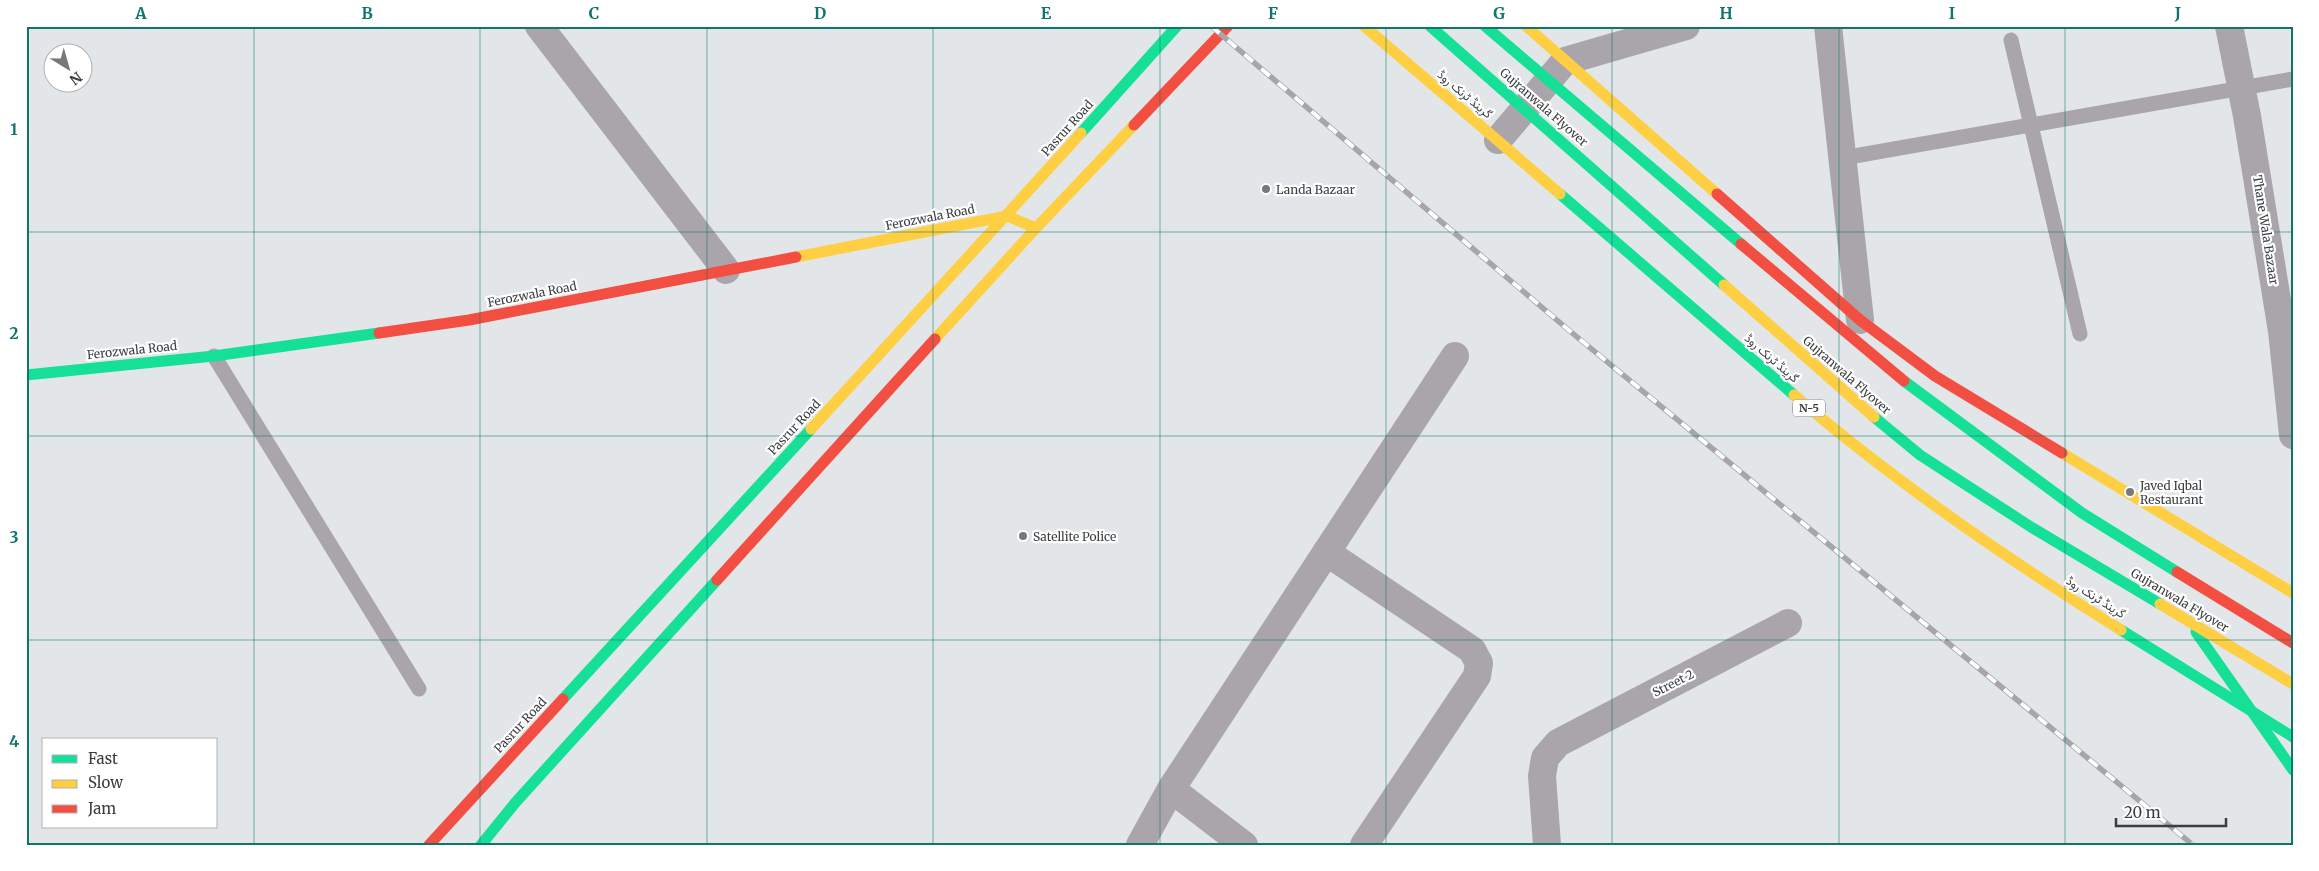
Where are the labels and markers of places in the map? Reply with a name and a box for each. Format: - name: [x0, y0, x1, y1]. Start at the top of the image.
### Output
- place label: Landa Bazaar: [1276, 182, 1355, 197]
- marker: Landa Bazaar: [1260, 183, 1272, 195]
- place label: Javed Iqbal Restaurant: [2139, 478, 2203, 507]
- marker: Javed Iqbal Restaurant: [2124, 486, 2136, 498]
- place label: Satellite Police: [1033, 529, 1116, 544]
- marker: Satellite Police: [1017, 530, 1029, 542]

